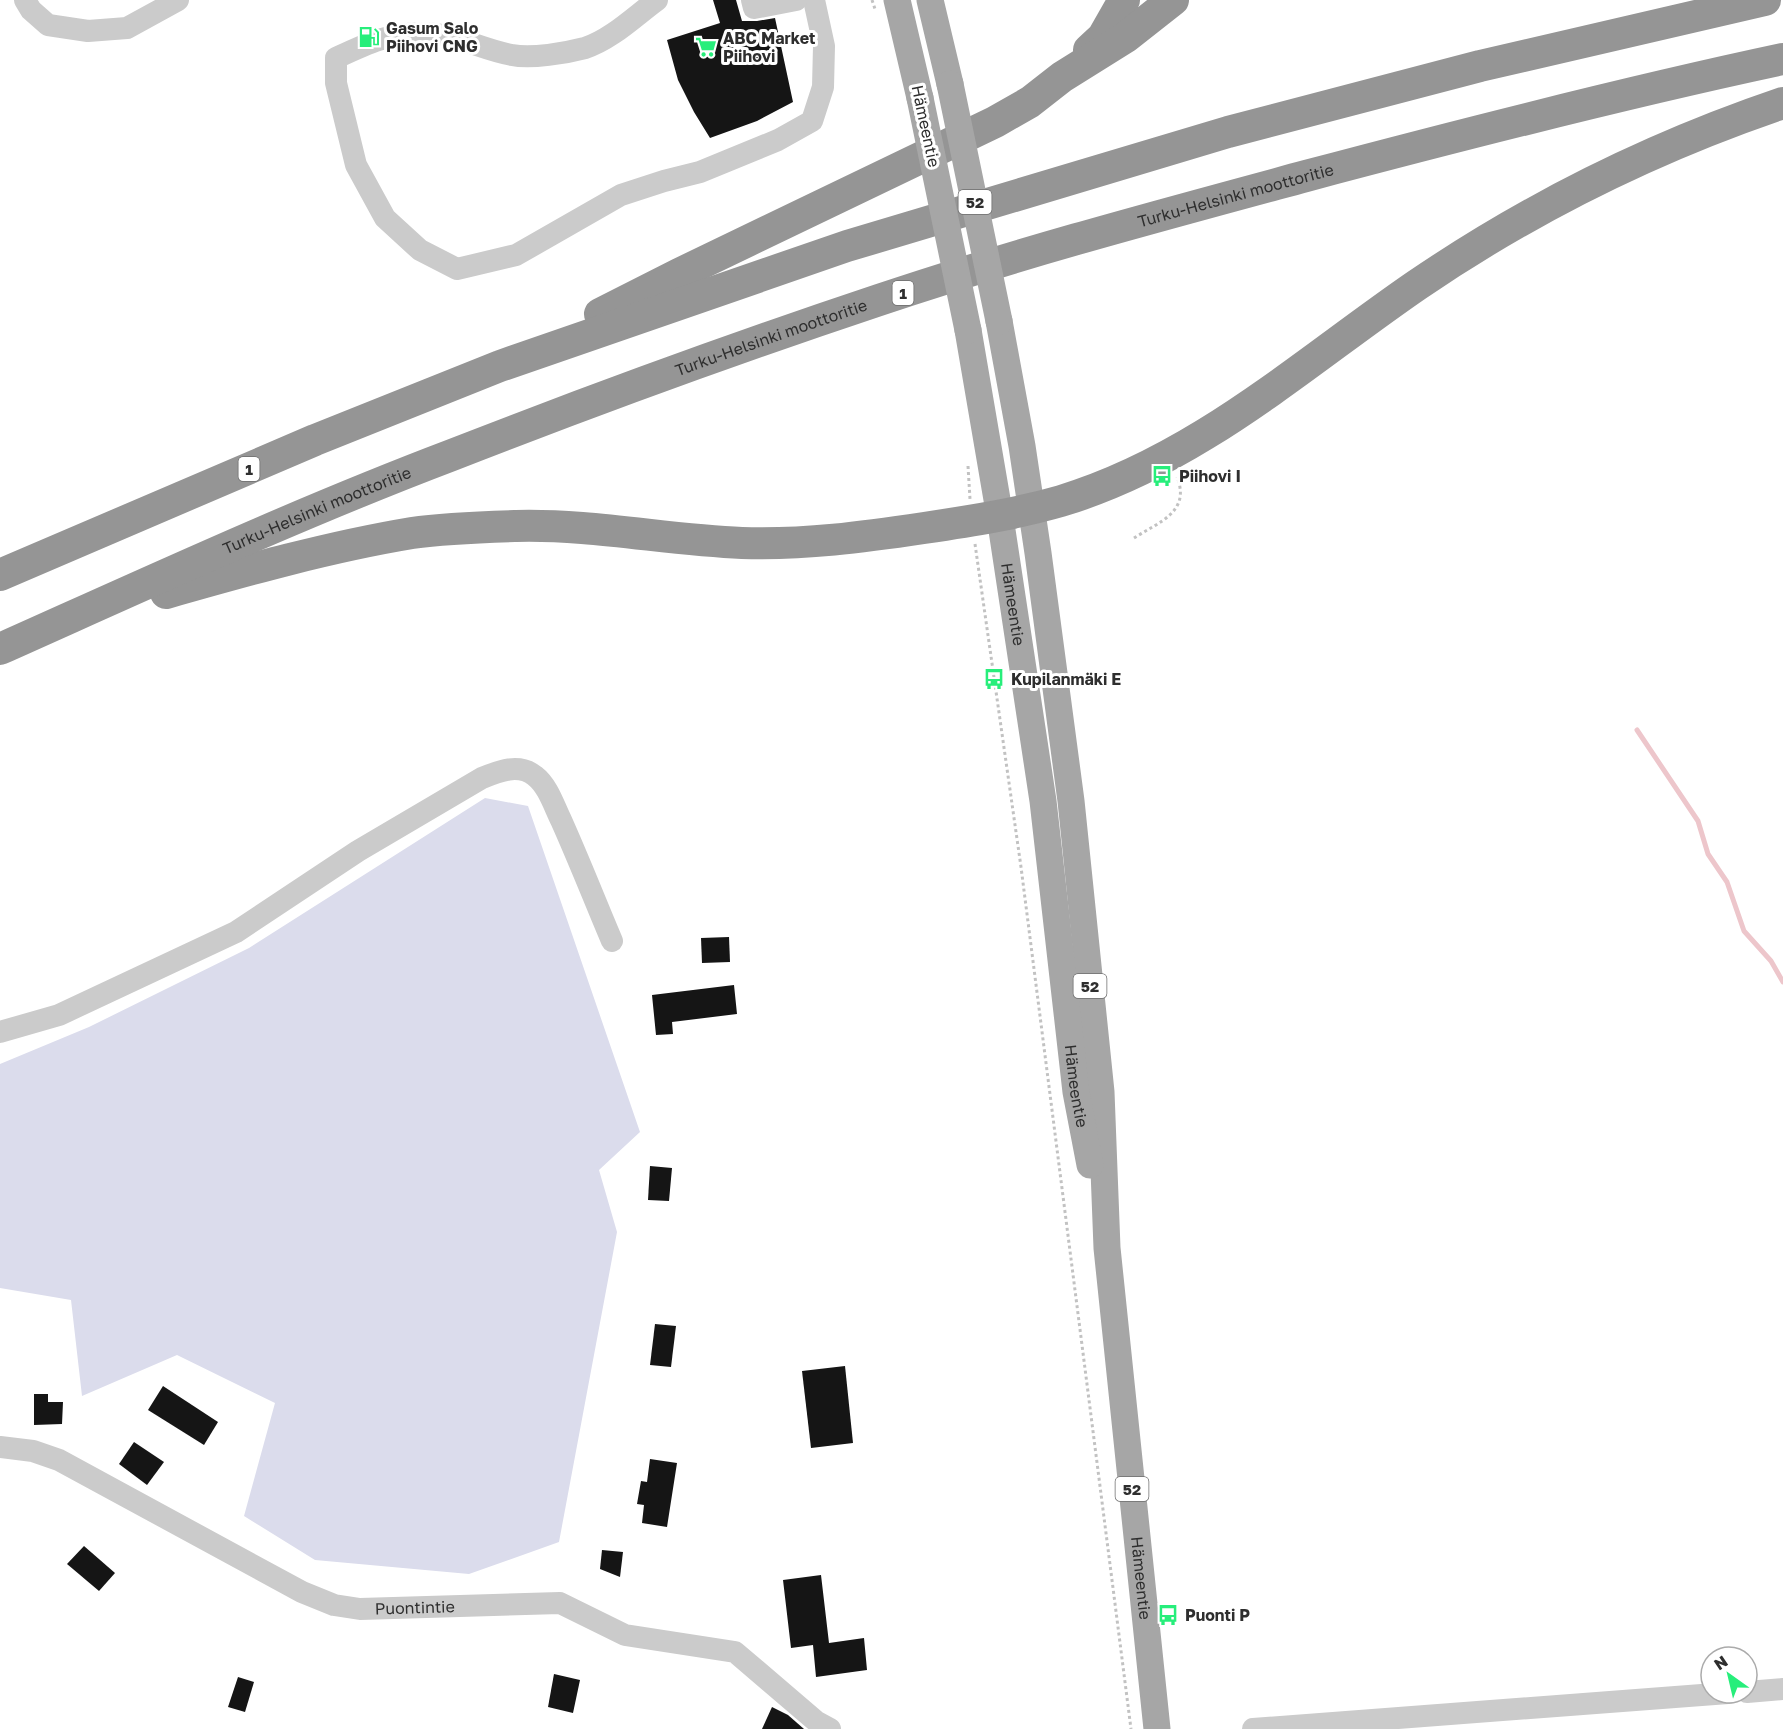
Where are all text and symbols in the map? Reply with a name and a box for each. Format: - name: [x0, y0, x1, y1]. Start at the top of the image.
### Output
- place label: Gasum Salo Piihovi CNG: [386, 18, 479, 56]
- fuel station icon: Gasum Salo Piihovi CNG: [357, 25, 381, 49]
- place label: ABC Market Piihovi: [723, 28, 815, 66]
- supermarket icon: ABC Market Piihovi: [694, 35, 718, 59]
- street label: Hämeentie: [908, 83, 944, 169]
- street label: Turku-Helsinki moottoritie: [1135, 159, 1336, 231]
- road number: 52: [958, 190, 992, 214]
- road number: 1: [892, 281, 914, 305]
- street label: Turku-Helsinki moottoritie: [672, 295, 870, 380]
- road number: 1: [238, 457, 260, 481]
- street label: Turku-Helsinki moottoritie: [220, 462, 414, 558]
- bus stop icon: Piihovi I: [1150, 464, 1174, 488]
- place label: Piihovi I: [1179, 466, 1241, 486]
- street label: Hämeentie: [997, 561, 1029, 647]
- bus stop icon: Kupilanmäki E: [982, 667, 1006, 691]
- place label: Kupilanmäki E: [1011, 669, 1121, 689]
- road number: 52: [1074, 974, 1106, 998]
- street label: Hämeentie: [1061, 1044, 1093, 1129]
- road number: 52: [1116, 1477, 1148, 1501]
- street label: Hämeentie: [1127, 1535, 1156, 1621]
- street label: Puontintie: [375, 1596, 455, 1619]
- bus stop icon: Puonti P: [1156, 1603, 1180, 1627]
- place label: Puonti P: [1185, 1605, 1250, 1625]
- north arrow: [1699, 1645, 1759, 1705]
- text: N: [1710, 1651, 1731, 1674]

